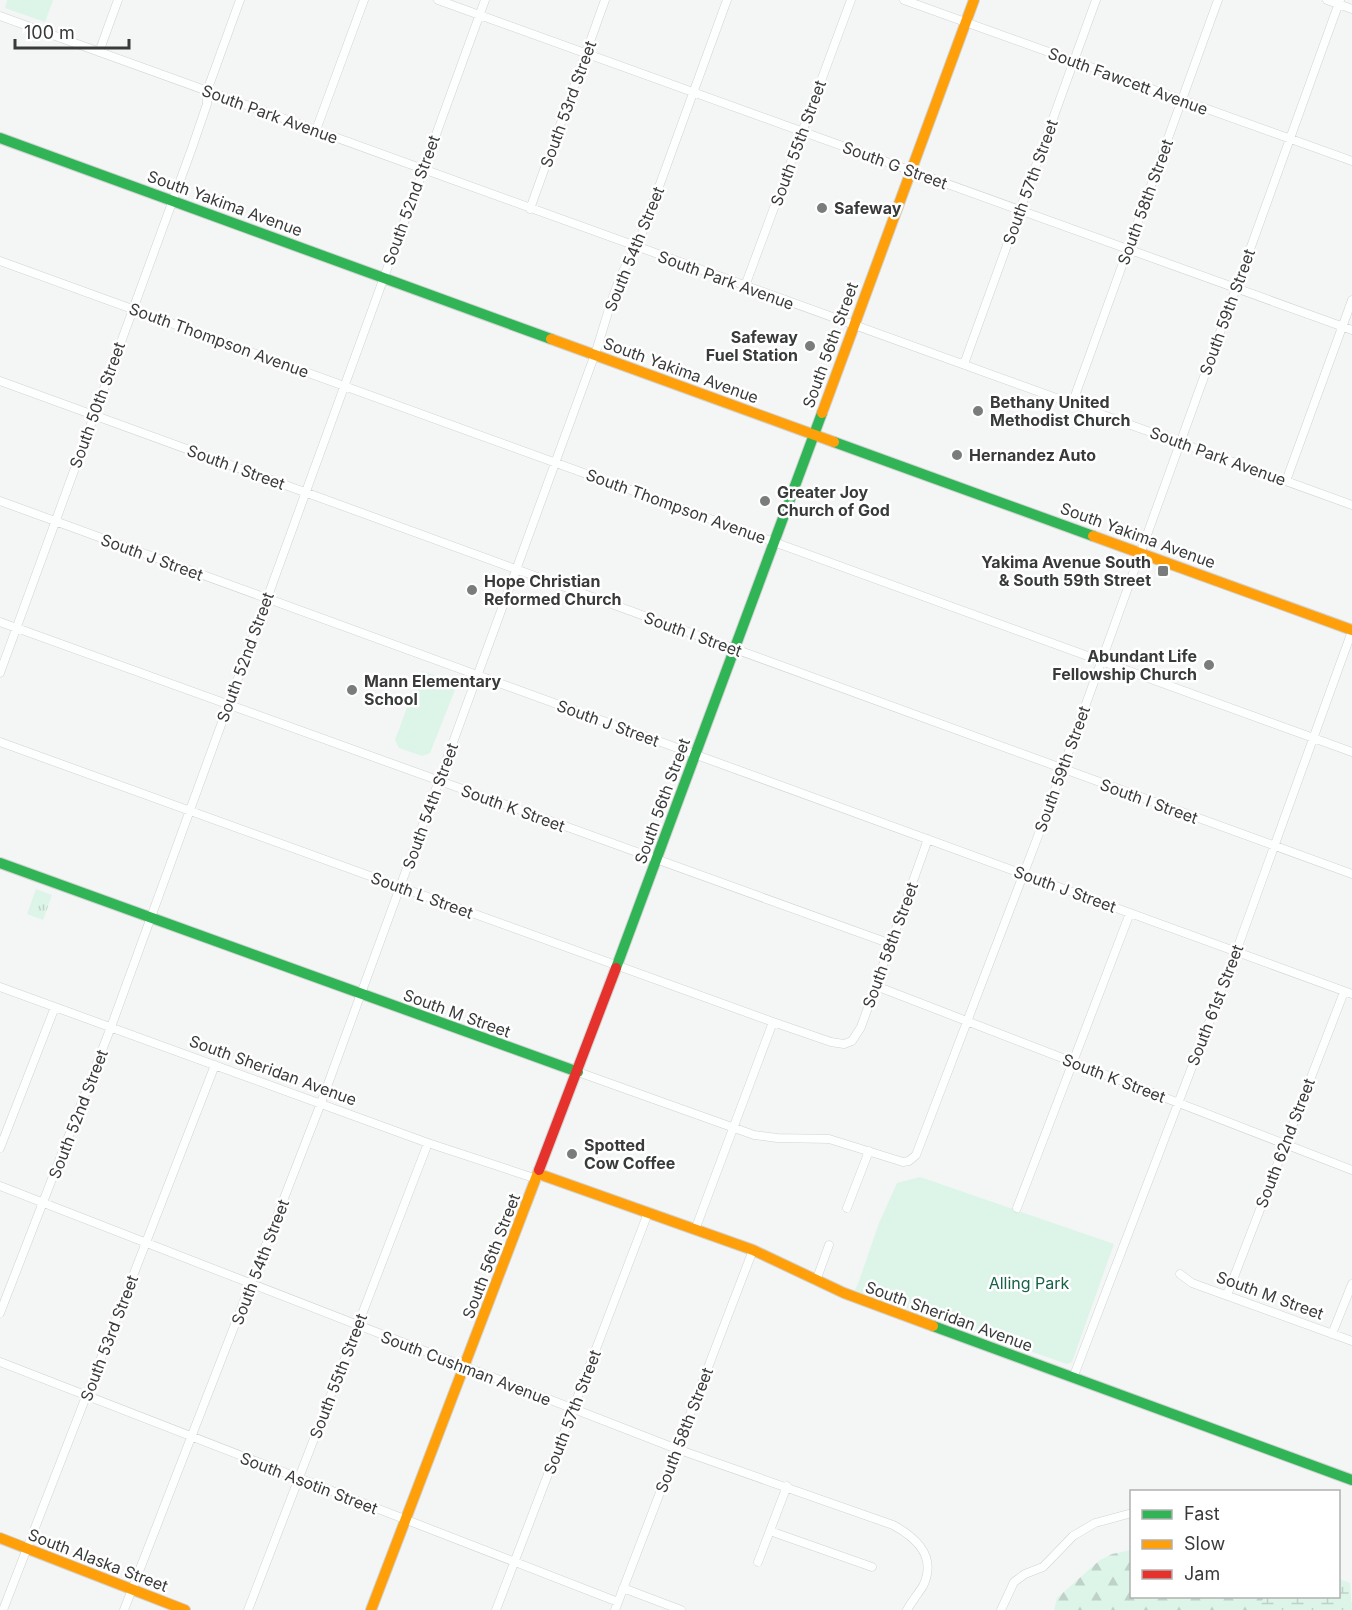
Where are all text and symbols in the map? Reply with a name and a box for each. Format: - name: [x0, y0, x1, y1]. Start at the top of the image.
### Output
- scale bar: [15, 12, 129, 50]
- text: 100 m: [24, 22, 75, 43]
- street label: South 53rd Street: [536, 38, 600, 170]
- street label: South Fawcett Avenue: [1045, 43, 1211, 119]
- street label: South 55th Street: [766, 77, 830, 209]
- street label: South Park Avenue: [199, 80, 341, 148]
- street label: South 57th Street: [998, 117, 1062, 247]
- street label: South 52nd Street: [378, 132, 444, 268]
- street label: South 58th Street: [1113, 136, 1177, 268]
- street label: South G Street: [840, 137, 950, 193]
- street label: South Yakima Avenue: [145, 166, 305, 240]
- street label: South 54th Street: [600, 184, 668, 314]
- place label: Safeway: [834, 198, 902, 218]
- marker: Safeway: [815, 201, 829, 215]
- street label: South Park Avenue: [655, 246, 797, 314]
- street label: South 59th Street: [1195, 246, 1259, 378]
- street label: South 56th Street: [798, 279, 862, 411]
- street label: South Thompson Avenue: [126, 298, 312, 382]
- place label: Safeway Fuel Station: [706, 327, 798, 365]
- street label: South Yakima Avenue: [601, 333, 761, 407]
- street label: South 50th Street: [65, 339, 129, 471]
- marker: Safeway Fuel Station: [803, 339, 817, 353]
- place label: Bethany United Methodist Church: [990, 392, 1130, 430]
- marker: Bethany United Methodist Church: [971, 404, 985, 418]
- street label: South Park Avenue: [1147, 422, 1289, 490]
- street label: South I Street: [184, 440, 288, 494]
- place label: Hernandez Auto: [969, 445, 1096, 465]
- marker: Hernandez Auto: [950, 448, 964, 462]
- street label: South Thompson Avenue: [583, 464, 769, 548]
- place label: Greater Joy Church of God: [777, 482, 890, 520]
- marker: Greater Joy Church of God: [758, 494, 772, 508]
- street label: South Yakima Avenue: [1058, 498, 1218, 572]
- street label: South J Street: [98, 529, 206, 585]
- place label: Yakima Avenue South & South 59th Street: [981, 552, 1151, 590]
- marker: Yakima Avenue South & South 59th Street: [1156, 564, 1170, 578]
- place label: Hope Christian Reformed Church: [484, 571, 622, 609]
- marker: Hope Christian Reformed Church: [465, 583, 479, 597]
- street label: South 52nd Street: [212, 589, 278, 725]
- street label: South I Street: [641, 607, 745, 661]
- place label: Abundant Life Fellowship Church: [1052, 646, 1197, 684]
- marker: Abundant Life Fellowship Church: [1202, 658, 1216, 672]
- place label: Mann Elementary School: [364, 671, 502, 709]
- marker: Mann Elementary School: [345, 683, 359, 697]
- street label: South J Street: [554, 695, 662, 751]
- street label: South 59th Street: [1030, 703, 1094, 835]
- street label: South 56th Street: [630, 735, 694, 867]
- street label: South 54th Street: [398, 740, 462, 872]
- street label: South I Street: [1097, 774, 1201, 828]
- street label: South K Street: [458, 780, 568, 836]
- street label: South J Street: [1011, 861, 1119, 917]
- street label: South L Street: [368, 867, 476, 923]
- street label: South 58th Street: [858, 879, 922, 1011]
- street label: South 61st Street: [1183, 942, 1247, 1068]
- street label: South M Street: [401, 984, 513, 1042]
- street label: South Sheridan Avenue: [187, 1030, 359, 1110]
- street label: South 52nd Street: [44, 1047, 112, 1181]
- street label: South K Street: [1060, 1049, 1168, 1107]
- street label: South 62nd Street: [1251, 1075, 1319, 1211]
- place label: Spotted Cow Coffee: [584, 1135, 675, 1173]
- marker: Spotted Cow Coffee: [565, 1147, 579, 1161]
- street label: South 56th Street: [458, 1191, 524, 1321]
- street label: South 54th Street: [227, 1196, 293, 1328]
- street label: South M Street: [1214, 1266, 1326, 1324]
- street label: South 53rd Street: [76, 1272, 142, 1404]
- park label: Alling Park: [989, 1273, 1070, 1293]
- street label: South Sheridan Avenue: [863, 1276, 1035, 1356]
- street label: South 55th Street: [305, 1311, 371, 1441]
- street label: South Cushman Avenue: [378, 1326, 554, 1410]
- street label: South 57th Street: [539, 1347, 605, 1477]
- street label: South 58th Street: [651, 1365, 717, 1495]
- street label: South Asotin Street: [237, 1448, 381, 1518]
- legend: [1130, 1490, 1340, 1598]
- text: Fast: [1184, 1503, 1220, 1524]
- street label: South Alaska Street: [25, 1524, 171, 1596]
- text: Slow: [1184, 1533, 1225, 1554]
- text: Jam: [1184, 1563, 1220, 1584]

